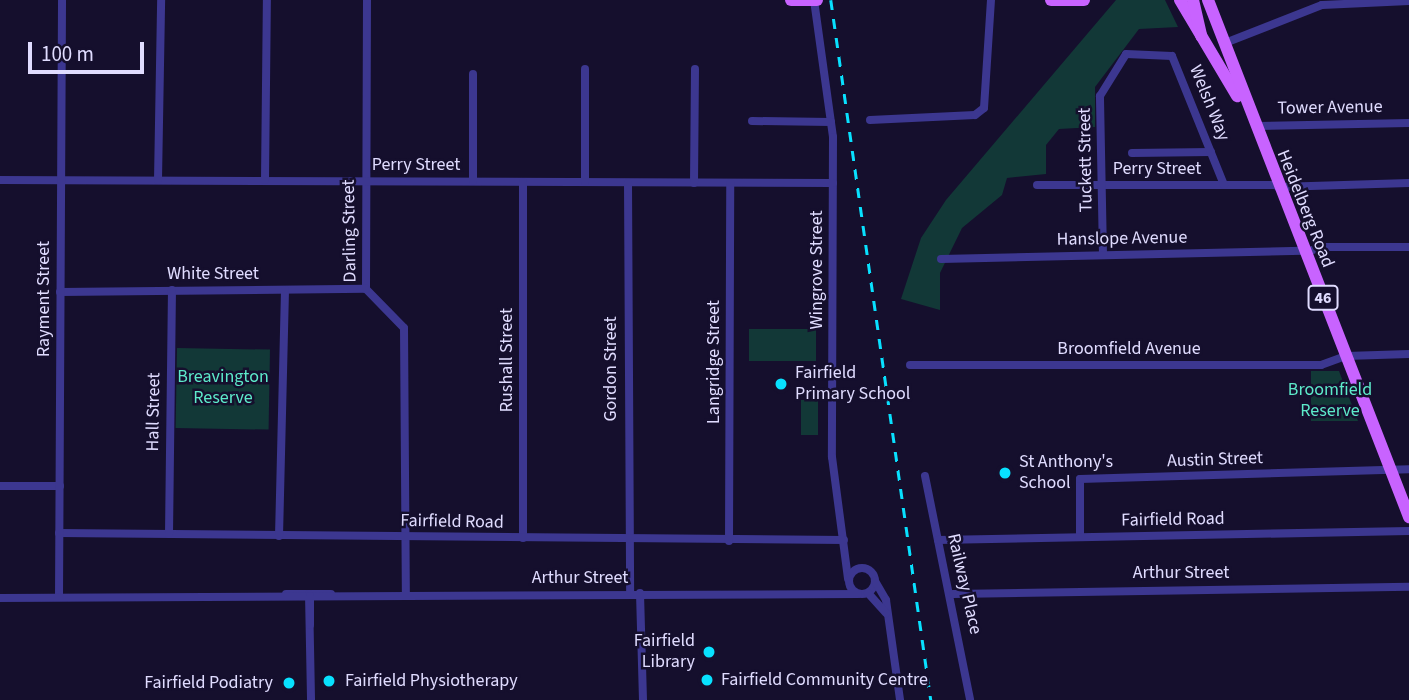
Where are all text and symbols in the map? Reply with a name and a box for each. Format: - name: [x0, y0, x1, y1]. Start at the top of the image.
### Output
- scale bar: [32, 28, 147, 72]
- text: 100 m: [41, 39, 94, 69]
- street label: Welsh Way: [1184, 62, 1234, 144]
- street label: Tower Avenue: [1277, 96, 1383, 120]
- street label: Tuckett Street: [1074, 107, 1098, 213]
- street label: Heidelberg Road: [1272, 147, 1338, 271]
- street label: Perry Street: [372, 154, 460, 176]
- street label: Perry Street: [1113, 158, 1201, 180]
- street label: Darling Street: [338, 179, 362, 283]
- street label: Wingrove Street: [806, 210, 828, 330]
- street label: Hanslope Avenue: [1057, 227, 1187, 251]
- street label: Rayment Street: [33, 241, 55, 357]
- street label: White Street: [167, 263, 259, 285]
- road number: 46: [1307, 286, 1339, 310]
- street label: Langridge Street: [703, 300, 725, 424]
- street label: Rushall Street: [496, 308, 518, 412]
- street label: Gordon Street: [600, 316, 622, 422]
- street label: Broomfield Avenue: [1057, 338, 1201, 360]
- place label: Fairfield Primary School: [795, 363, 910, 406]
- park label: Breavington Reserve: [177, 367, 269, 410]
- street label: Hall Street: [143, 372, 165, 452]
- marker: Fairfield Primary School: [773, 376, 789, 392]
- park label: Broomfield Reserve: [1288, 380, 1372, 422]
- street label: Austin Street: [1167, 448, 1263, 472]
- place label: St Anthony's School: [1019, 452, 1113, 494]
- marker: St Anthony's School: [997, 465, 1013, 481]
- street label: Fairfield Road: [1121, 508, 1225, 532]
- street label: Fairfield Road: [400, 510, 504, 534]
- street label: Railway Place: [942, 532, 986, 636]
- street label: Arthur Street: [1133, 562, 1229, 584]
- street label: Arthur Street: [532, 567, 628, 589]
- place label: Fairfield Library: [634, 631, 695, 674]
- marker: Fairfield Library: [701, 644, 717, 660]
- place label: Fairfield Community Centre: [721, 669, 928, 691]
- place label: Fairfield Physiotherapy: [345, 670, 518, 692]
- marker: Fairfield Physiotherapy: [319, 671, 339, 691]
- place label: Fairfield Podiatry: [144, 672, 273, 694]
- marker: Fairfield Community Centre: [699, 672, 715, 688]
- marker: Fairfield Podiatry: [279, 673, 299, 693]

